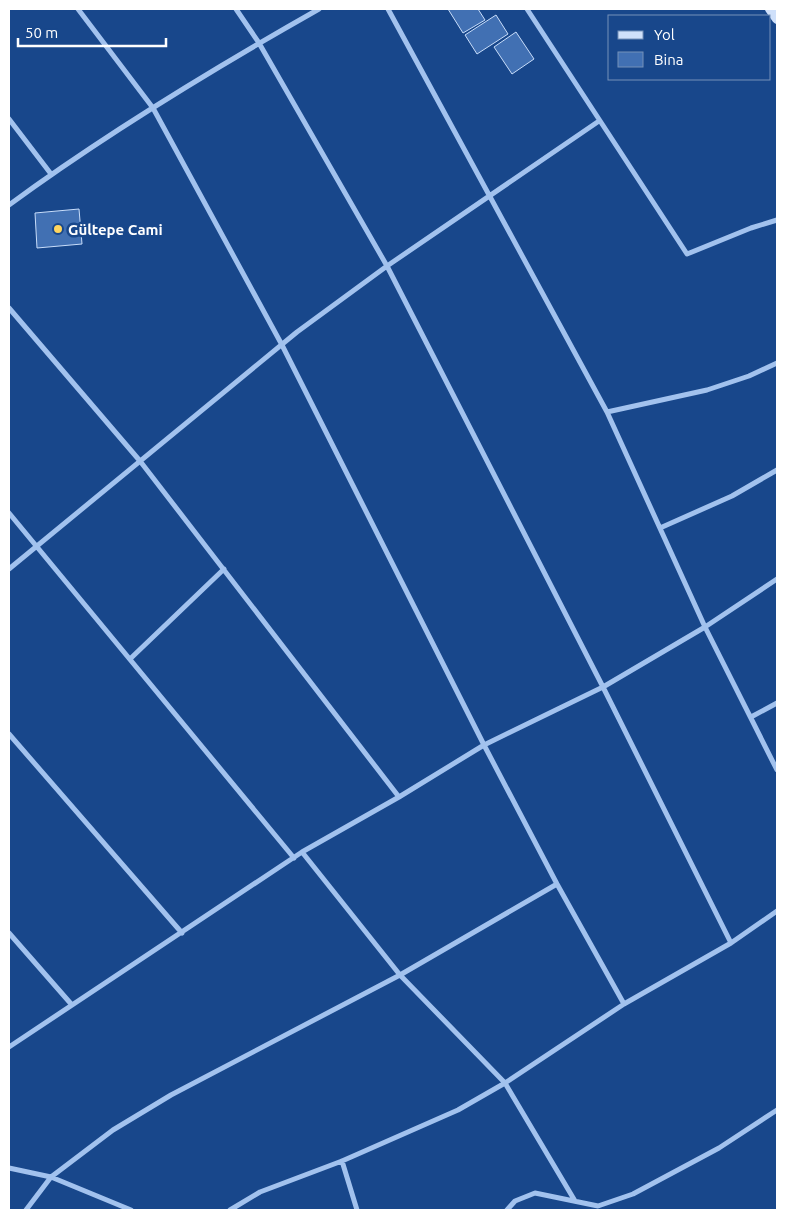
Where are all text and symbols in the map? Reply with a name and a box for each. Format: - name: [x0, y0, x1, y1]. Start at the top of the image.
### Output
- scale bar: [18, 15, 165, 47]
- legend: [608, 15, 771, 80]
- text: 50 m: [25, 24, 58, 41]
- text: Yol: [654, 26, 675, 43]
- text: Bina: [654, 51, 683, 68]
- place label: Gültepe Cami: [68, 221, 163, 238]
- marker: Gültepe Cami: [52, 223, 64, 235]

